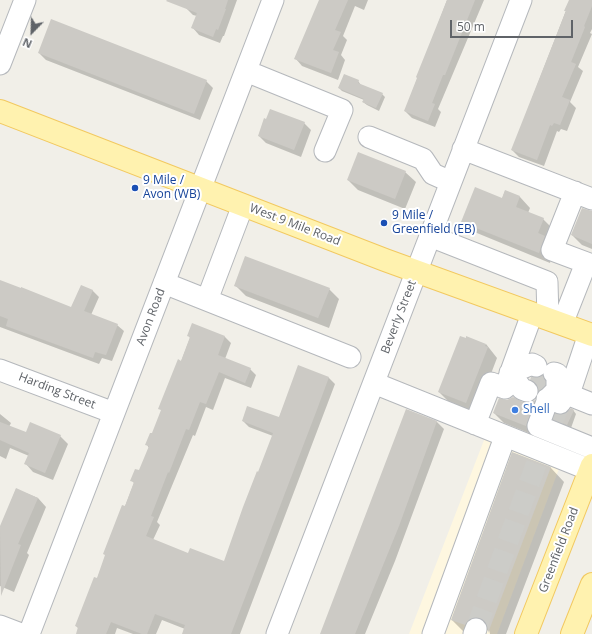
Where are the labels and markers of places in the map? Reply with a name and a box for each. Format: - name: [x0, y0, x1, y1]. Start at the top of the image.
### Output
- place label: 9 Mile / Avon (WB): [143, 174, 200, 202]
- marker: 9 Mile / Avon (WB): [130, 183, 140, 193]
- place label: 9 Mile / Greenfield (EB): [392, 209, 475, 237]
- marker: 9 Mile / Greenfield (EB): [379, 218, 389, 228]
- place label: Shell: [523, 403, 550, 417]
- marker: Shell: [510, 405, 520, 415]

